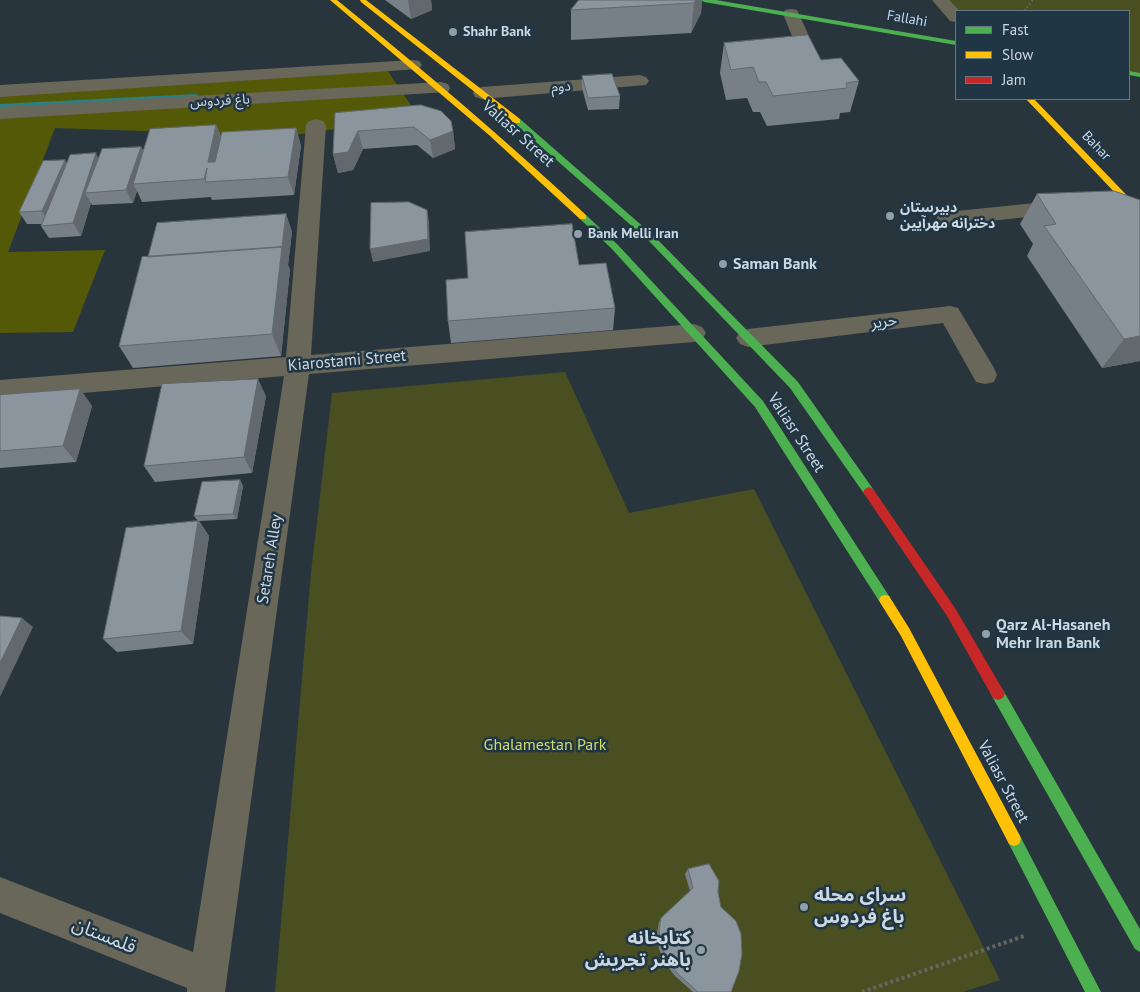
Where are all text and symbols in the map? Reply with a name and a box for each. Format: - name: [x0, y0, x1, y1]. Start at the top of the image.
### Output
- street label: Fallahi: [885, 7, 929, 31]
- legend: [955, 10, 1130, 100]
- text: Fast: [1002, 20, 1029, 39]
- place label: Shahr Bank: [463, 24, 531, 40]
- marker: Shahr Bank: [447, 26, 459, 38]
- text: Slow: [1002, 45, 1033, 64]
- text: Jam: [1002, 70, 1026, 89]
- street label: دوم: [551, 78, 571, 96]
- street label: باغ فردوس: [190, 91, 250, 111]
- street label: Valiasr Street: [478, 97, 558, 171]
- street label: Bahar: [1078, 128, 1114, 164]
- place label: دبیرستان دخترانه مهرآیین: [900, 200, 995, 232]
- marker: دبیرستان دخترانه مهرآیین: [884, 210, 896, 222]
- place label: Bank Melli Iran: [588, 226, 679, 242]
- marker: Bank Melli Iran: [572, 228, 584, 240]
- place label: Saman Bank: [733, 254, 817, 274]
- marker: Saman Bank: [717, 258, 729, 270]
- street label: حریر: [870, 311, 898, 333]
- street label: Kiarostami Street: [287, 346, 407, 376]
- street label: Valiasr Street: [763, 390, 829, 476]
- street label: Setareh Alley: [253, 513, 287, 605]
- place label: Qarz Al-Hasaneh Mehr Iran Bank: [996, 615, 1110, 653]
- marker: Qarz Al-Hasaneh Mehr Iran Bank: [980, 628, 992, 640]
- park label: Ghalamestan Park: [484, 735, 606, 755]
- street label: Valiasr Street: [973, 738, 1033, 826]
- place label: سرای محله باغ فردوس: [814, 885, 906, 929]
- marker: سرای محله باغ فردوس: [798, 901, 810, 913]
- street label: قلمستان: [69, 913, 139, 959]
- place label: کتابخانه باهنر تجریش: [585, 928, 691, 972]
- marker: کتابخانه باهنر تجریش: [695, 944, 707, 956]

